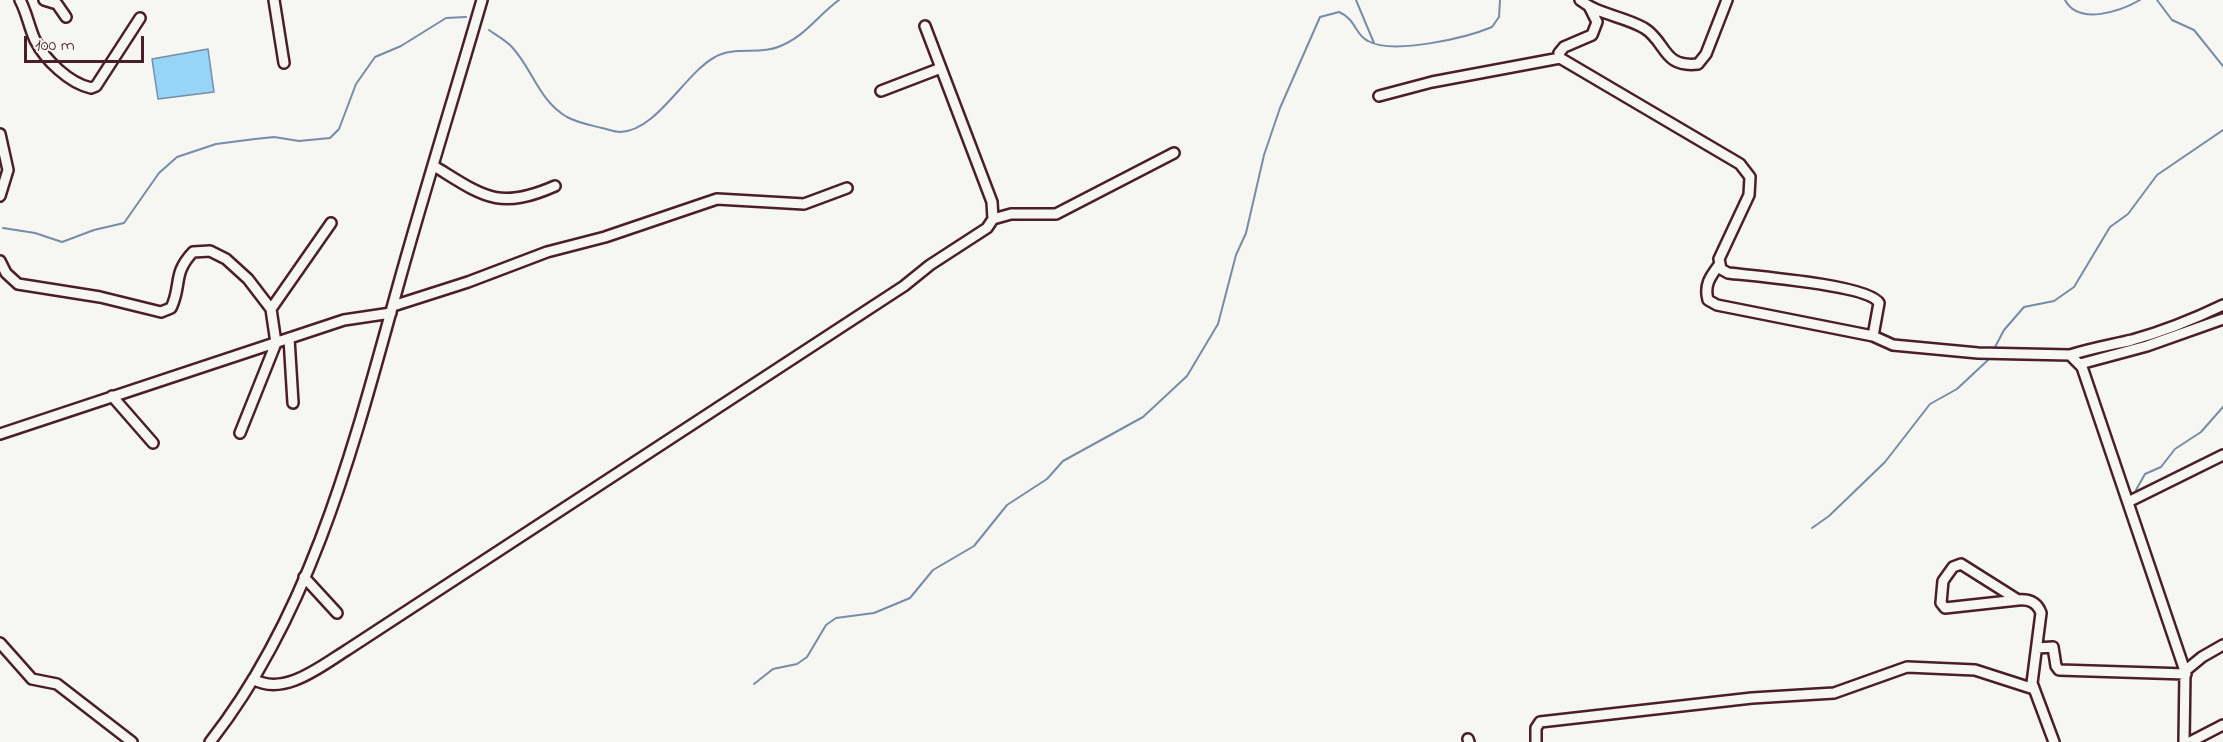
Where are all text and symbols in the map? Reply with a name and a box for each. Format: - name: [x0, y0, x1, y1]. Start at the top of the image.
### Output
- scale bar: [27, 24, 147, 62]
- text: 100 m: [35, 33, 75, 59]

